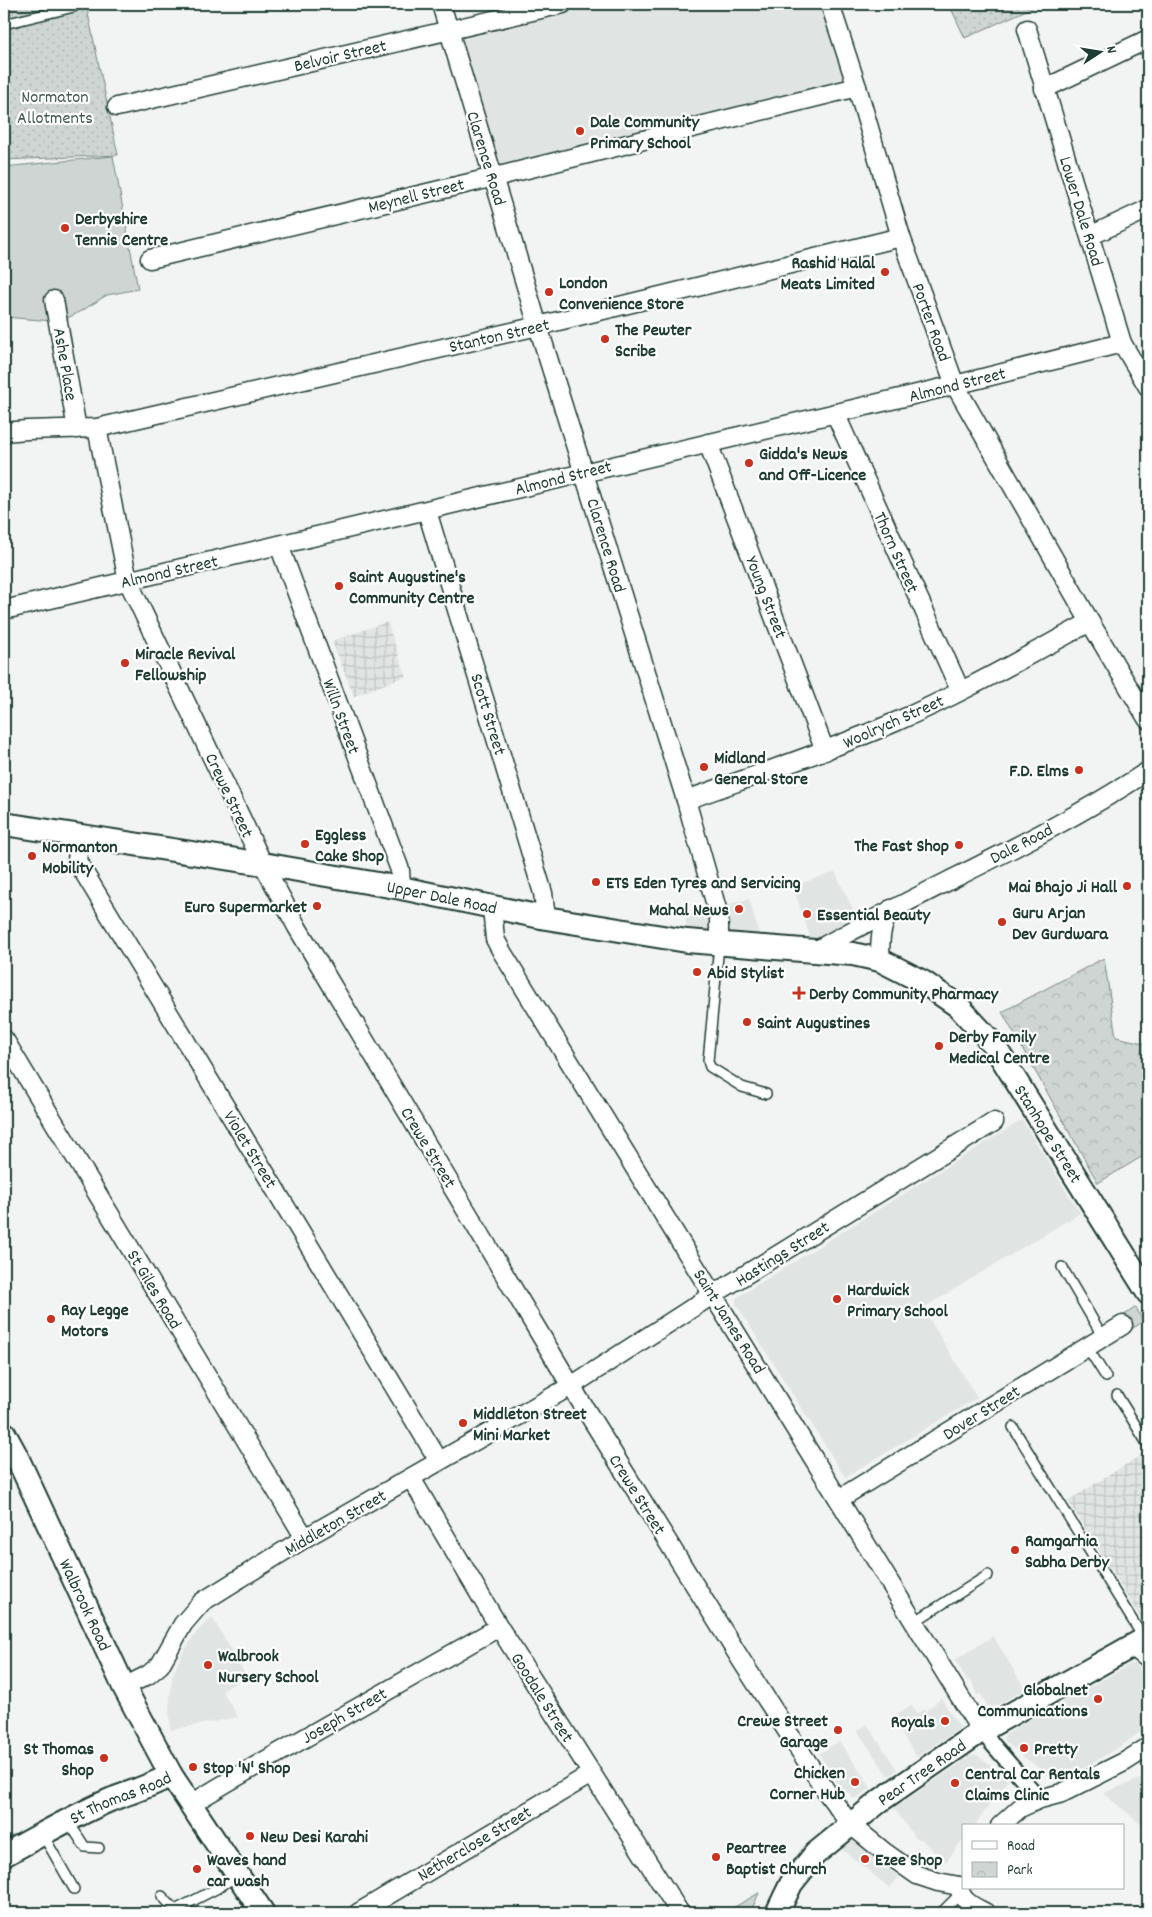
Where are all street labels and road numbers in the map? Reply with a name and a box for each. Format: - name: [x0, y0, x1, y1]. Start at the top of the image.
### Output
- street label: Belvoir Street: [292, 35, 390, 80]
- street label: Clarence Road: [458, 108, 511, 209]
- street label: Lower Dale Road: [1051, 154, 1108, 270]
- street label: Meynell Street: [366, 173, 468, 221]
- street label: Porter Road: [904, 280, 955, 366]
- street label: Stanton Street: [447, 314, 552, 361]
- street label: Ashe Place: [45, 326, 82, 403]
- street label: Almond Street: [906, 362, 1009, 411]
- street label: Almond Street: [512, 455, 615, 504]
- street label: Clarence Road: [578, 495, 631, 596]
- street label: Thorn Street: [866, 509, 924, 598]
- street label: Almond Street: [118, 550, 221, 597]
- street label: Young Street: [738, 553, 792, 643]
- street label: Scott Street: [462, 671, 511, 759]
- street label: Willn Street: [315, 676, 365, 758]
- street label: Woolrych Street: [840, 690, 949, 757]
- street label: Crewe Street: [197, 750, 258, 843]
- street label: Dale Road: [986, 819, 1058, 872]
- street label: Upper Dale Road: [385, 876, 499, 922]
- street label: Stanhope Street: [1006, 1081, 1087, 1189]
- street label: Crewe Street: [393, 1103, 461, 1194]
- street label: Violet Street: [216, 1107, 282, 1194]
- street label: Hastings Street: [731, 1216, 836, 1294]
- street label: St Giles Road: [119, 1246, 186, 1335]
- street label: Saint James Road: [686, 1265, 770, 1380]
- street label: Dover Street: [939, 1380, 1026, 1448]
- street label: Crewe Street: [601, 1450, 671, 1541]
- street label: Middleton Street: [281, 1485, 392, 1563]
- street label: Walbrook Road: [51, 1556, 116, 1656]
- street label: Goodale Street: [503, 1648, 579, 1749]
- street label: Joseph Street: [298, 1683, 393, 1752]
- street label: Pear Tree Road: [873, 1735, 972, 1814]
- street label: St Thomas Road: [66, 1767, 177, 1832]
- street label: Netherclose Street: [413, 1801, 537, 1889]

